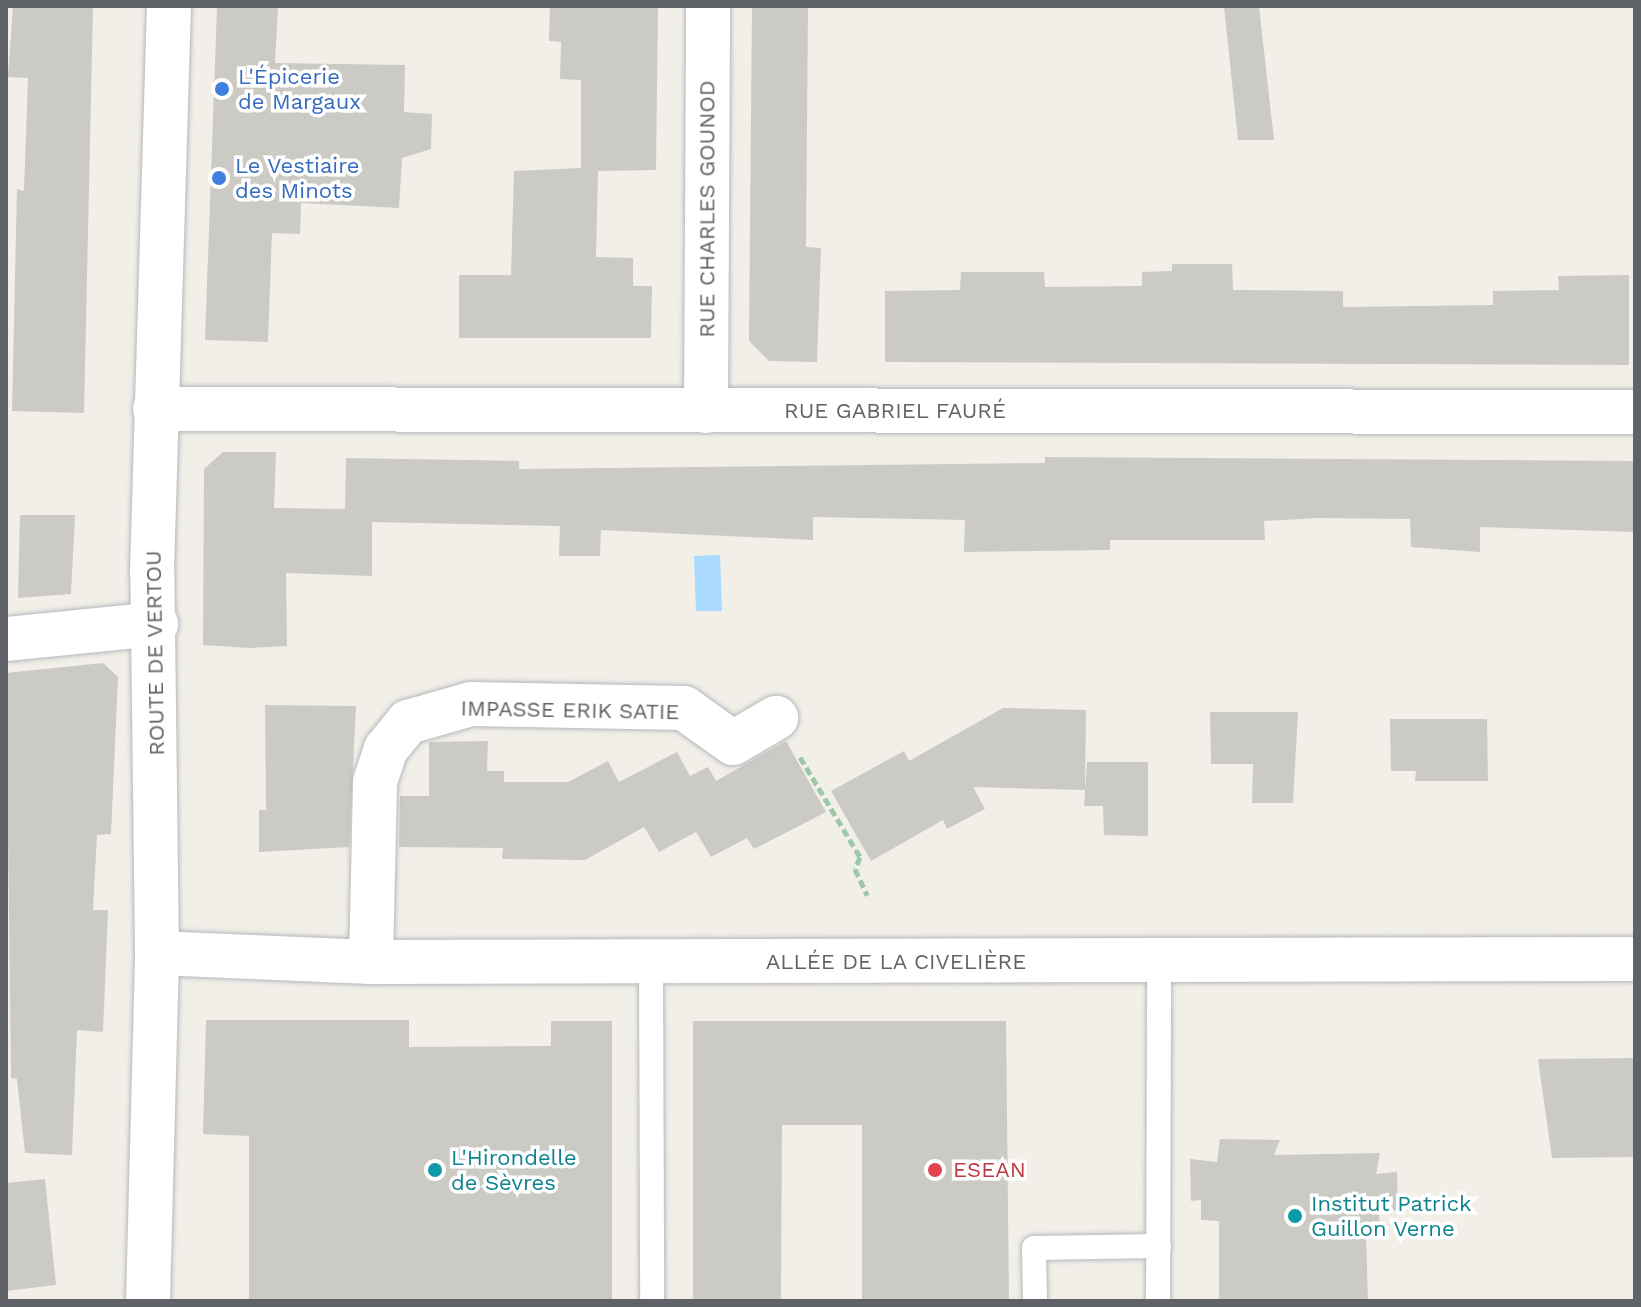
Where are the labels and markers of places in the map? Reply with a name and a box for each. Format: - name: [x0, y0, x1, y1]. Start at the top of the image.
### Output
- place label: L'Épicerie de Margaux: [238, 63, 361, 114]
- marker: L'Épicerie de Margaux: [213, 80, 231, 98]
- place label: Le Vestiaire des Minots: [235, 152, 360, 204]
- marker: Le Vestiaire des Minots: [210, 169, 228, 187]
- place label: L'Hirondelle de Sèvres: [451, 1144, 577, 1196]
- place label: ESEAN: [953, 1157, 1026, 1183]
- marker: ESEAN: [924, 1159, 946, 1181]
- marker: L'Hirondelle de Sèvres: [426, 1161, 444, 1179]
- place label: Institut Patrick Guillon Verne: [1311, 1190, 1471, 1242]
- marker: Institut Patrick Guillon Verne: [1286, 1207, 1304, 1225]

